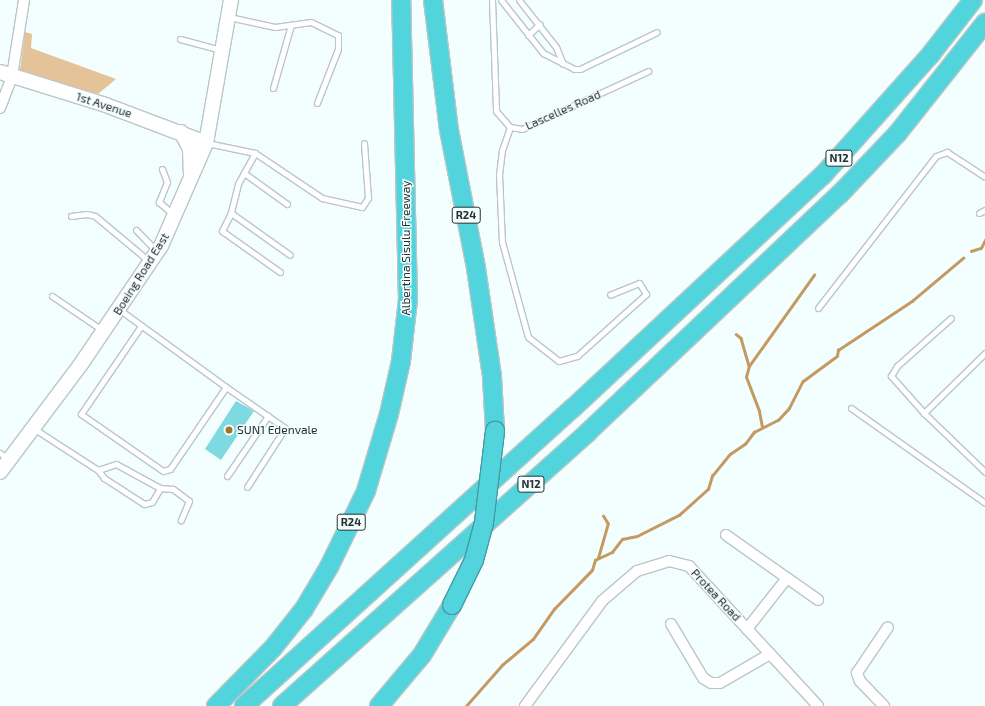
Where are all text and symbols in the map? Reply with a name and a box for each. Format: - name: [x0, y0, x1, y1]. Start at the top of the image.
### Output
- street label: Lascelles Road: [523, 87, 603, 133]
- street label: 1st Avenue: [74, 89, 134, 121]
- road number: N12: [825, 149, 853, 167]
- street label: Albertina Sisulu Freeway: [399, 180, 413, 316]
- road number: R24: [451, 206, 481, 224]
- street label: Boeing Road East: [110, 230, 172, 318]
- place label: SUN1 Edenvale: [237, 423, 318, 437]
- marker: SUN1 Edenvale: [224, 425, 234, 435]
- road number: N12: [517, 475, 545, 493]
- road number: R24: [336, 513, 366, 531]
- street label: Protea Road: [688, 566, 744, 624]

